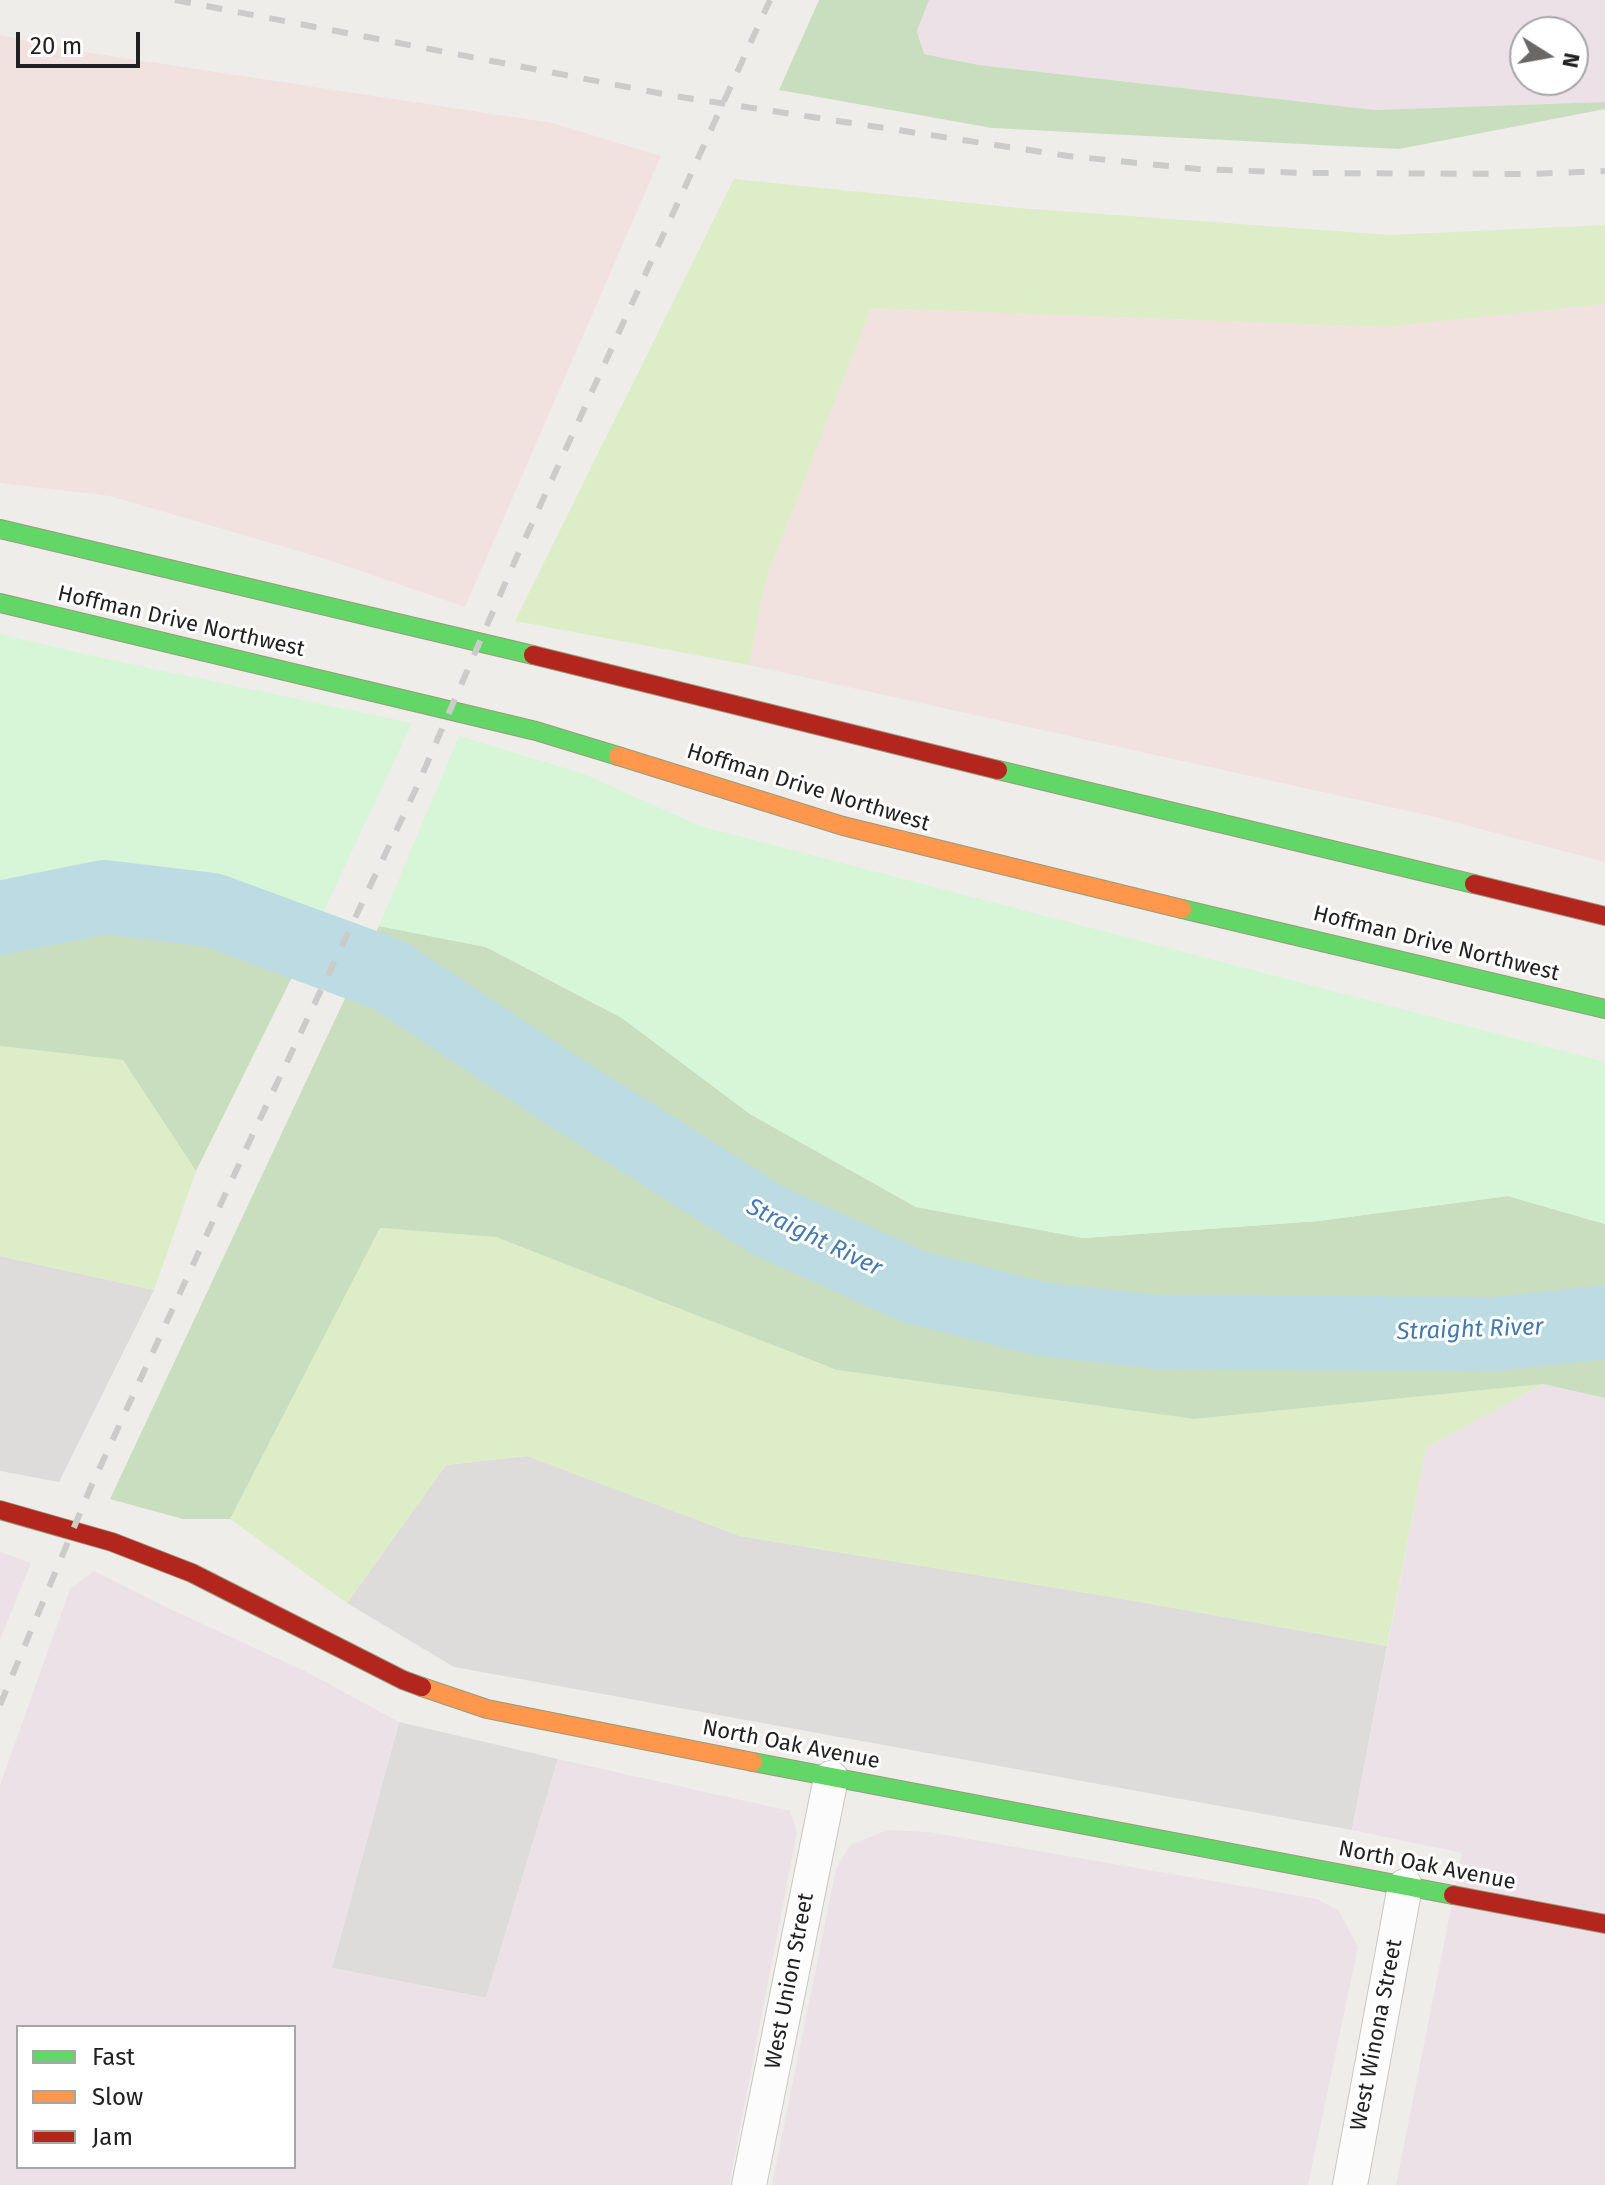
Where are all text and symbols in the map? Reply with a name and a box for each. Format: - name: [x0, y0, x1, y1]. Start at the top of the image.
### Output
- scale bar: [20, 16, 144, 66]
- north arrow: [1509, 16, 1589, 96]
- text: 20 m: [30, 32, 82, 60]
- text: N: [1556, 51, 1586, 70]
- street label: Hoffman Drive Northwest: [55, 581, 307, 663]
- street label: Hoffman Drive Northwest: [683, 738, 933, 838]
- street label: Hoffman Drive Northwest: [1310, 901, 1562, 987]
- water label: Straight River: [742, 1193, 886, 1283]
- water label: Straight River: [1396, 1313, 1544, 1347]
- street label: North Oak Avenue: [700, 1715, 882, 1775]
- street label: North Oak Avenue: [1336, 1836, 1518, 1896]
- street label: West Union Street: [760, 1891, 820, 2071]
- street label: West Winona Street: [1345, 1937, 1409, 2133]
- legend: [16, 2025, 296, 2169]
- text: Fast: [92, 2043, 135, 2071]
- text: Slow: [92, 2083, 143, 2111]
- text: Jam: [92, 2123, 133, 2151]

